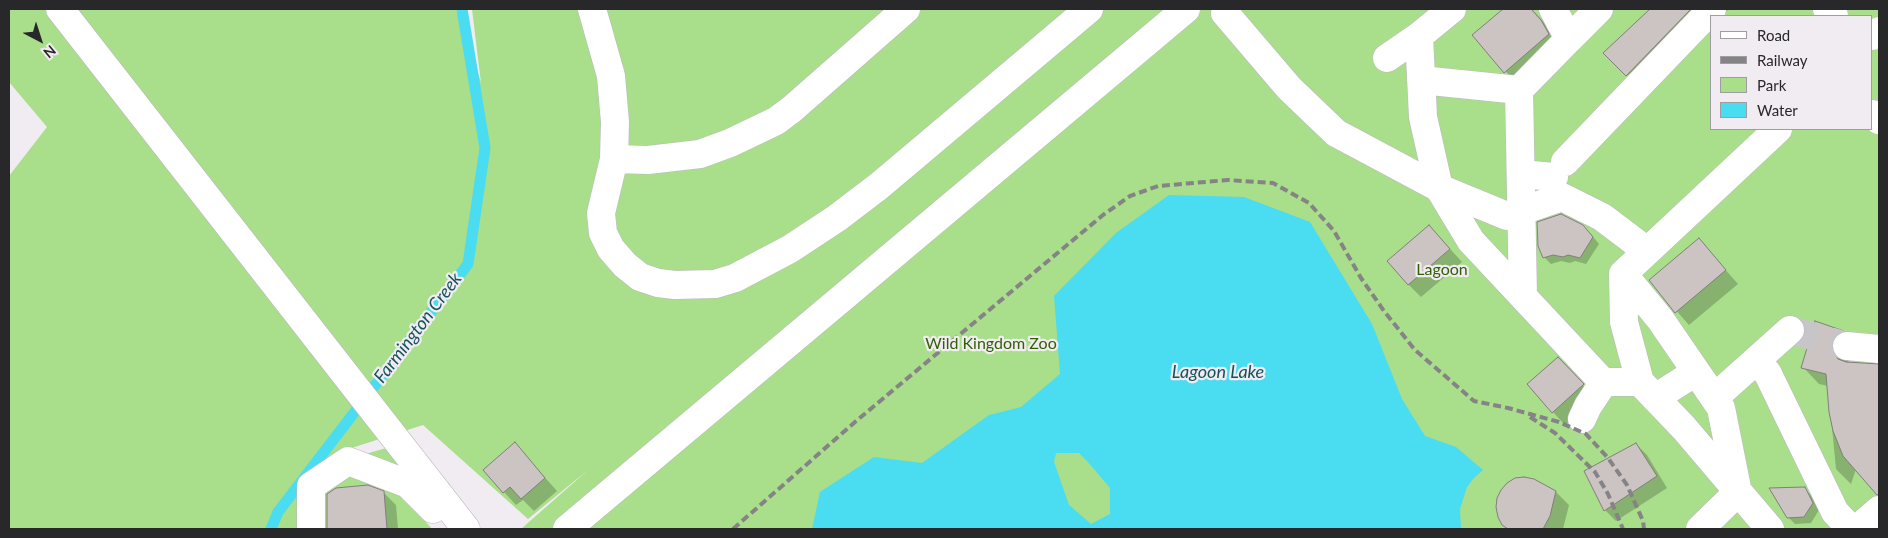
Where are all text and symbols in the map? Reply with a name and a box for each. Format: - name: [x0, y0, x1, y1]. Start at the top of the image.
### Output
- north arrow: [15, 15, 65, 65]
- legend: [1710, 15, 1873, 130]
- text: Road: [1757, 26, 1790, 44]
- text: N: [40, 42, 60, 62]
- text: Railway: [1757, 51, 1808, 69]
- text: Park: [1757, 76, 1786, 94]
- text: Water: [1757, 101, 1798, 119]
- park label: Lagoon: [1416, 260, 1468, 280]
- water label: Farmington Creek: [370, 269, 466, 387]
- park label: Wild Kingdom Zoo: [925, 334, 1057, 354]
- water label: Lagoon Lake: [1172, 361, 1264, 383]

